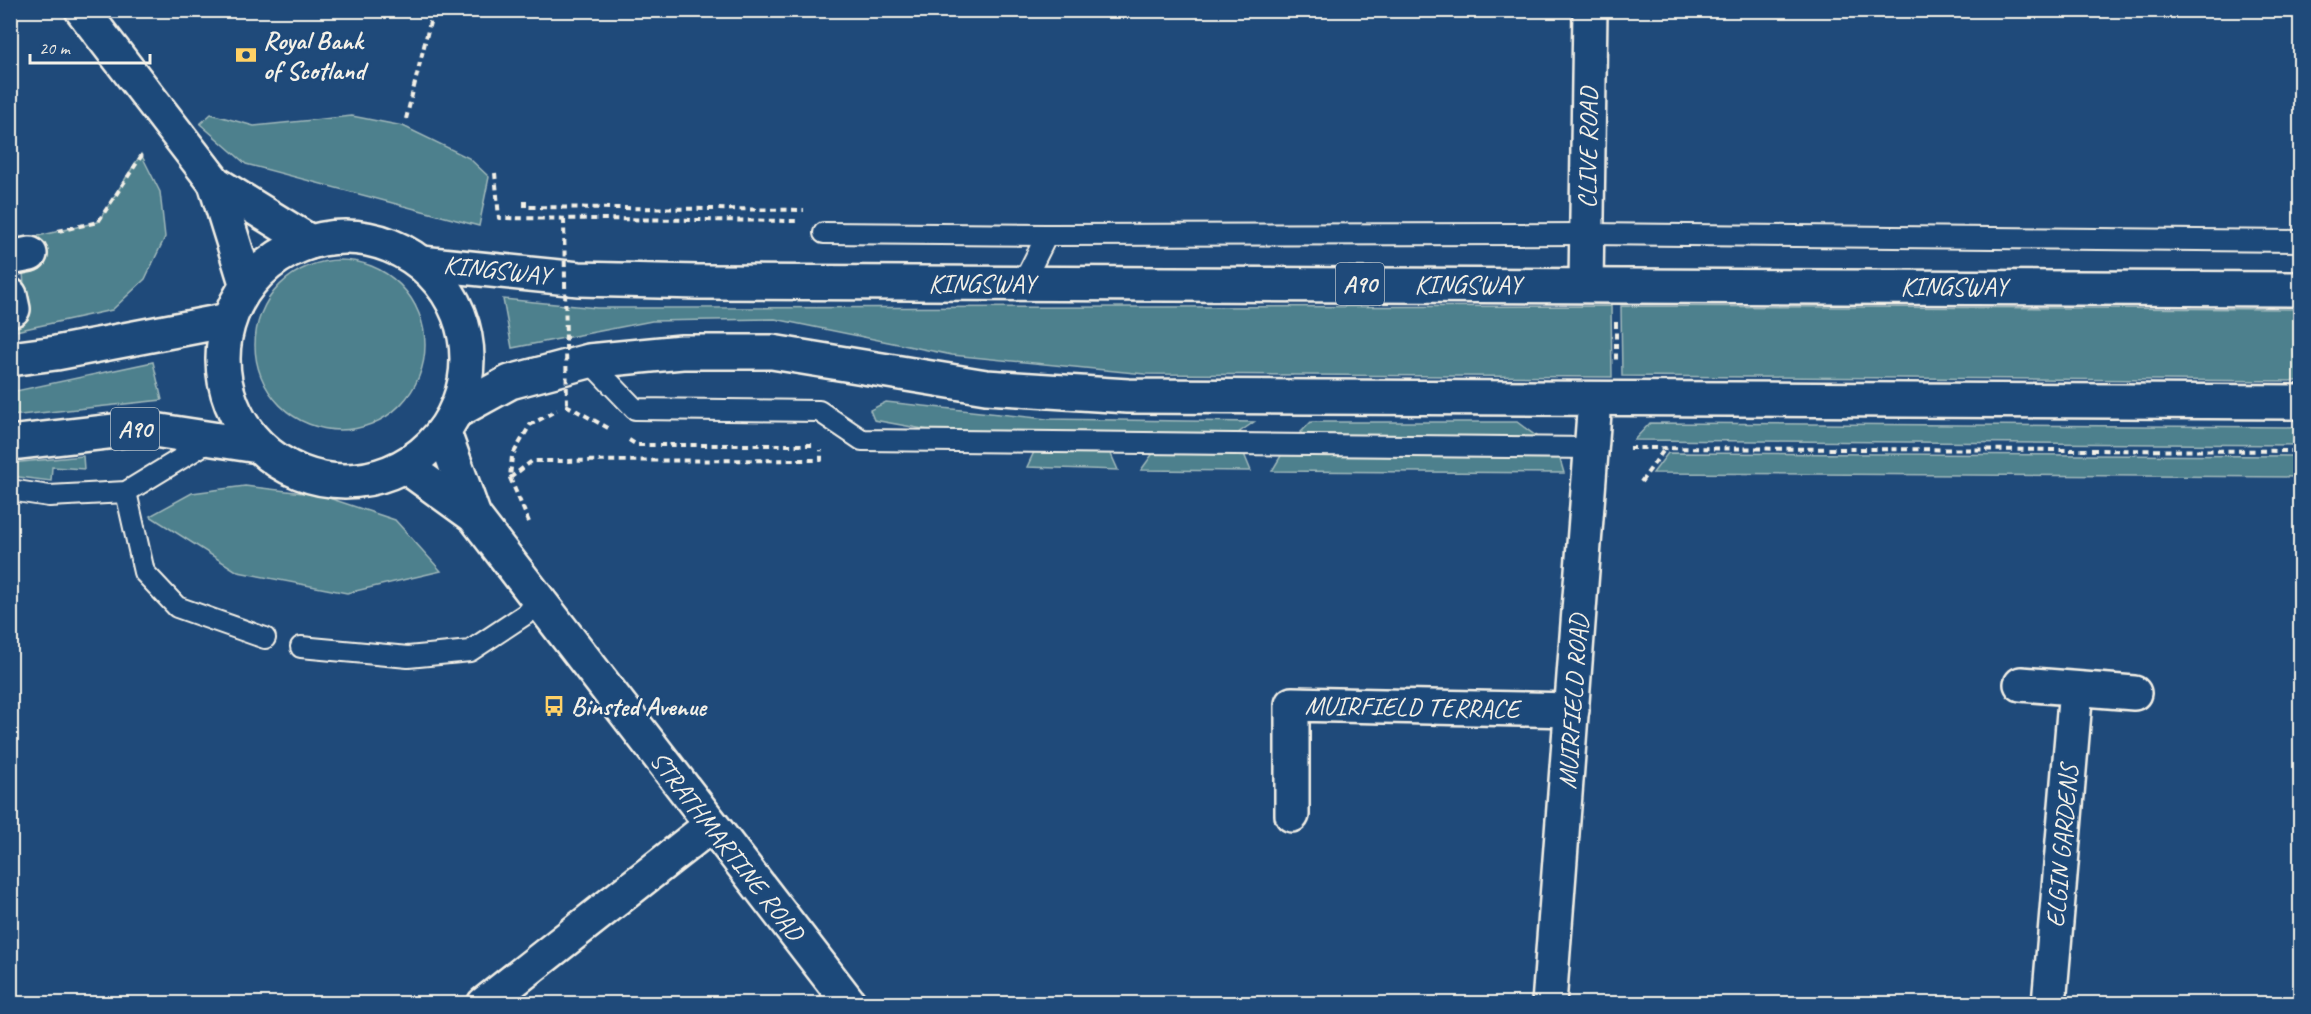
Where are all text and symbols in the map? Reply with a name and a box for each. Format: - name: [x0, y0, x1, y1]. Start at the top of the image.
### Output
- place label: Royal Bank of Scotland: [263, 24, 369, 87]
- scale bar: [30, 27, 150, 65]
- text: 20 m: [39, 37, 72, 59]
- bank icon: Royal Bank of Scotland: [234, 43, 258, 67]
- street label: CLIVE ROAD: [1570, 85, 1606, 209]
- street label: KINGSWAY: [442, 248, 556, 292]
- road number: A90: [1336, 263, 1384, 305]
- street label: KINGSWAY: [928, 267, 1040, 300]
- street label: KINGSWAY: [1414, 268, 1526, 301]
- street label: KINGSWAY: [1900, 270, 2012, 303]
- road number: A90: [111, 408, 159, 450]
- street label: MUIRFIELD ROAD: [1550, 612, 1596, 790]
- street label: MUIRFIELD TERRACE: [1305, 689, 1523, 725]
- place label: Binsted Avenue: [571, 690, 708, 723]
- bus stop icon: Binsted Avenue: [542, 694, 566, 718]
- street label: STRATHMARTINE ROAD: [643, 744, 813, 949]
- street label: ELGIN GARDENS: [2038, 760, 2086, 929]

